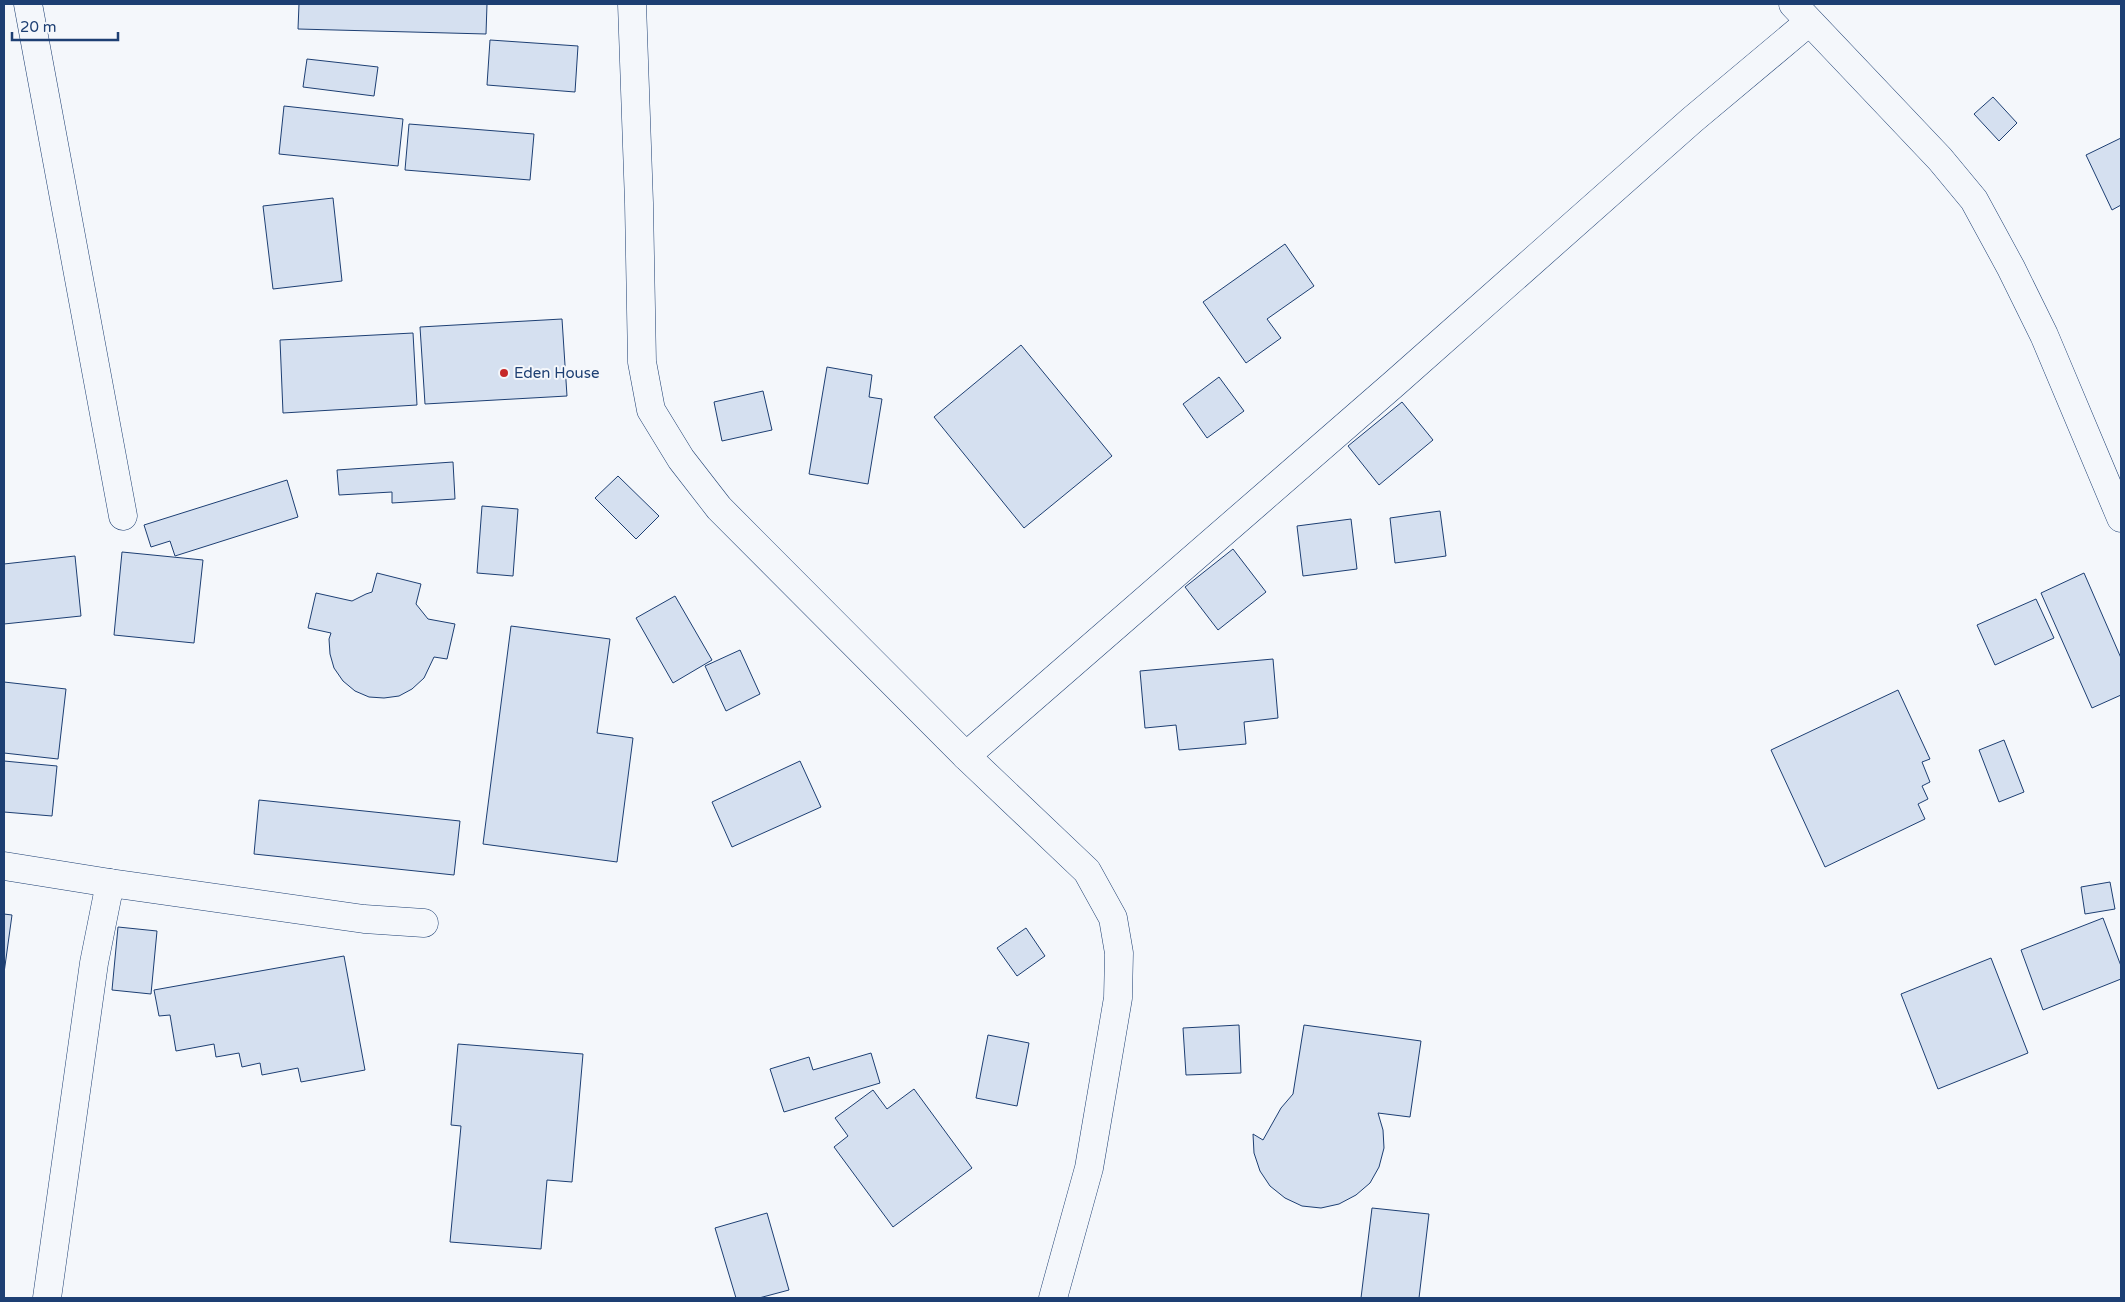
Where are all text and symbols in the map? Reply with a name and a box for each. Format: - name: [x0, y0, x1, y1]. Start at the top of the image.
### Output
- scale bar: [12, 10, 119, 42]
- text: 20 m: [20, 18, 57, 36]
- place label: Eden House: [514, 364, 599, 382]
- marker: Eden House: [498, 367, 510, 379]

